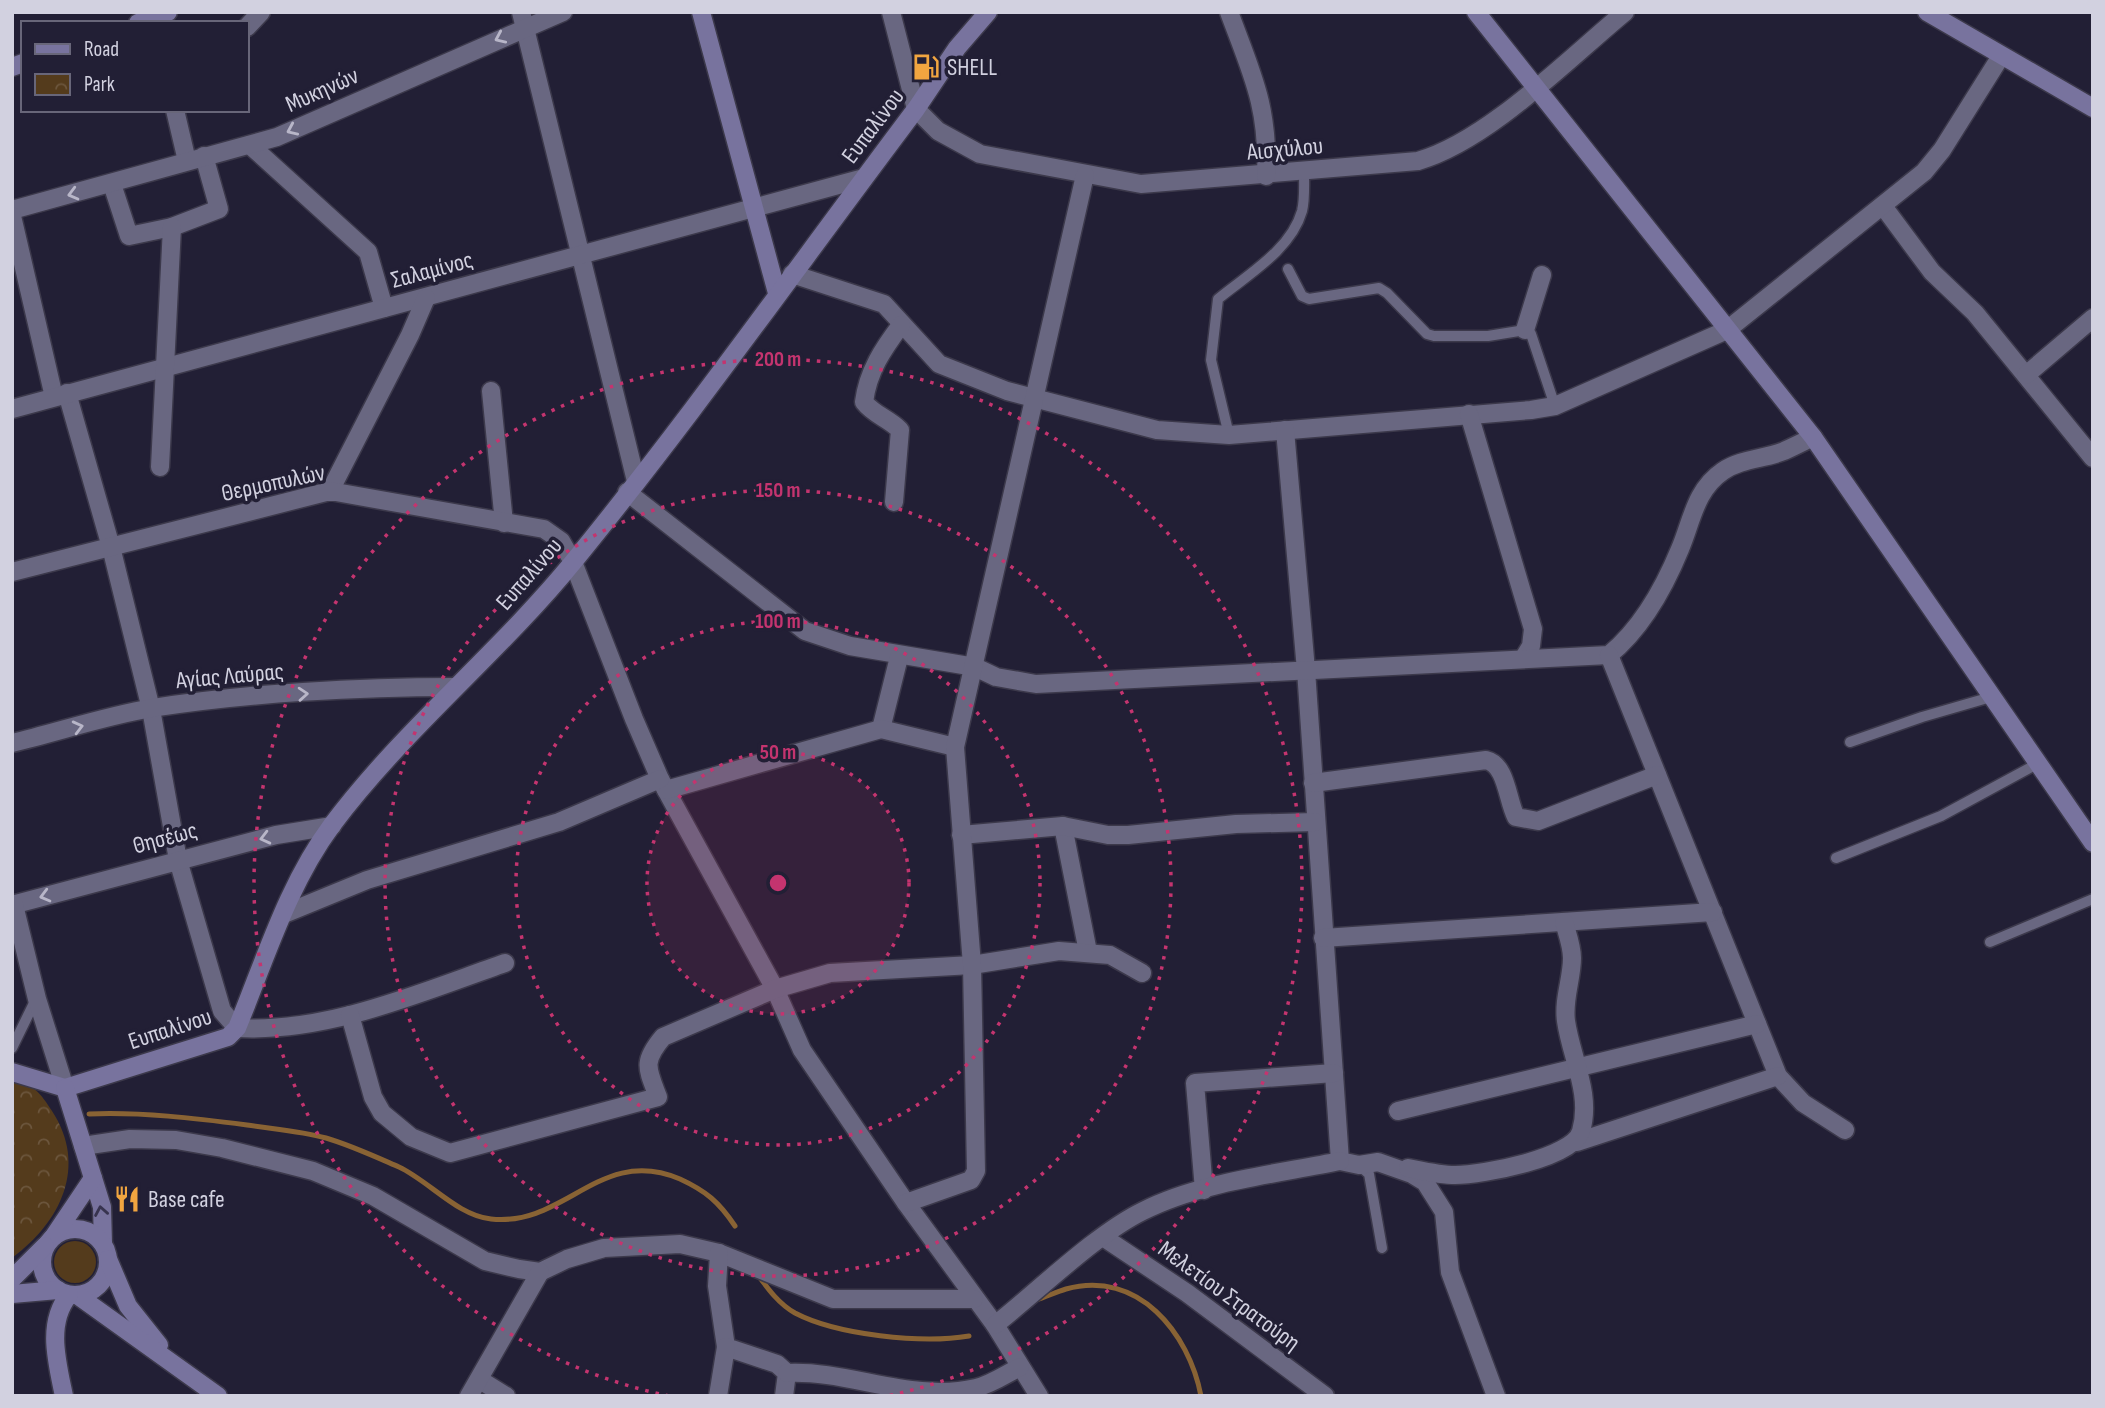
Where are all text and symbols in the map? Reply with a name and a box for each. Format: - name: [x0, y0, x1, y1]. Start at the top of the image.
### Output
- legend: [21, 21, 248, 112]
- one-way arrow: [494, 30, 507, 44]
- text: Road: [84, 37, 119, 62]
- fuel station icon: SHELL: [911, 52, 941, 82]
- place label: SHELL: [947, 53, 997, 82]
- street label: Μυκηνών: [281, 61, 363, 119]
- text: Park: [84, 72, 115, 97]
- street label: Ευπαλίνου: [836, 83, 910, 169]
- one-way arrow: [286, 122, 299, 136]
- street label: Αισχύλου: [1245, 131, 1324, 167]
- one-way arrow: [68, 186, 80, 200]
- street label: Σαλαμίνος: [388, 245, 476, 295]
- text: 200 m: [755, 347, 801, 372]
- street label: Θερμοπυλών: [219, 458, 327, 508]
- text: 150 m: [756, 478, 800, 503]
- street label: Ευπαλίνου: [490, 532, 568, 616]
- text: 100 m: [755, 609, 801, 634]
- street label: Αγίας Λαύρας: [174, 657, 285, 695]
- one-way arrow: [298, 687, 309, 702]
- one-way arrow: [72, 721, 84, 735]
- text: 50 m: [760, 740, 796, 765]
- street label: Θησέως: [130, 816, 200, 860]
- one-way arrow: [259, 830, 271, 844]
- centre of rings: [766, 871, 790, 895]
- one-way arrow: [39, 888, 51, 903]
- street label: Ευπαλίνου: [125, 1002, 215, 1056]
- restaurant icon: Base cafe: [112, 1184, 142, 1214]
- place label: Base cafe: [148, 1185, 225, 1214]
- one-way arrow: [94, 1205, 109, 1217]
- street label: Μελετίου Στρατούρη: [1152, 1235, 1306, 1357]

